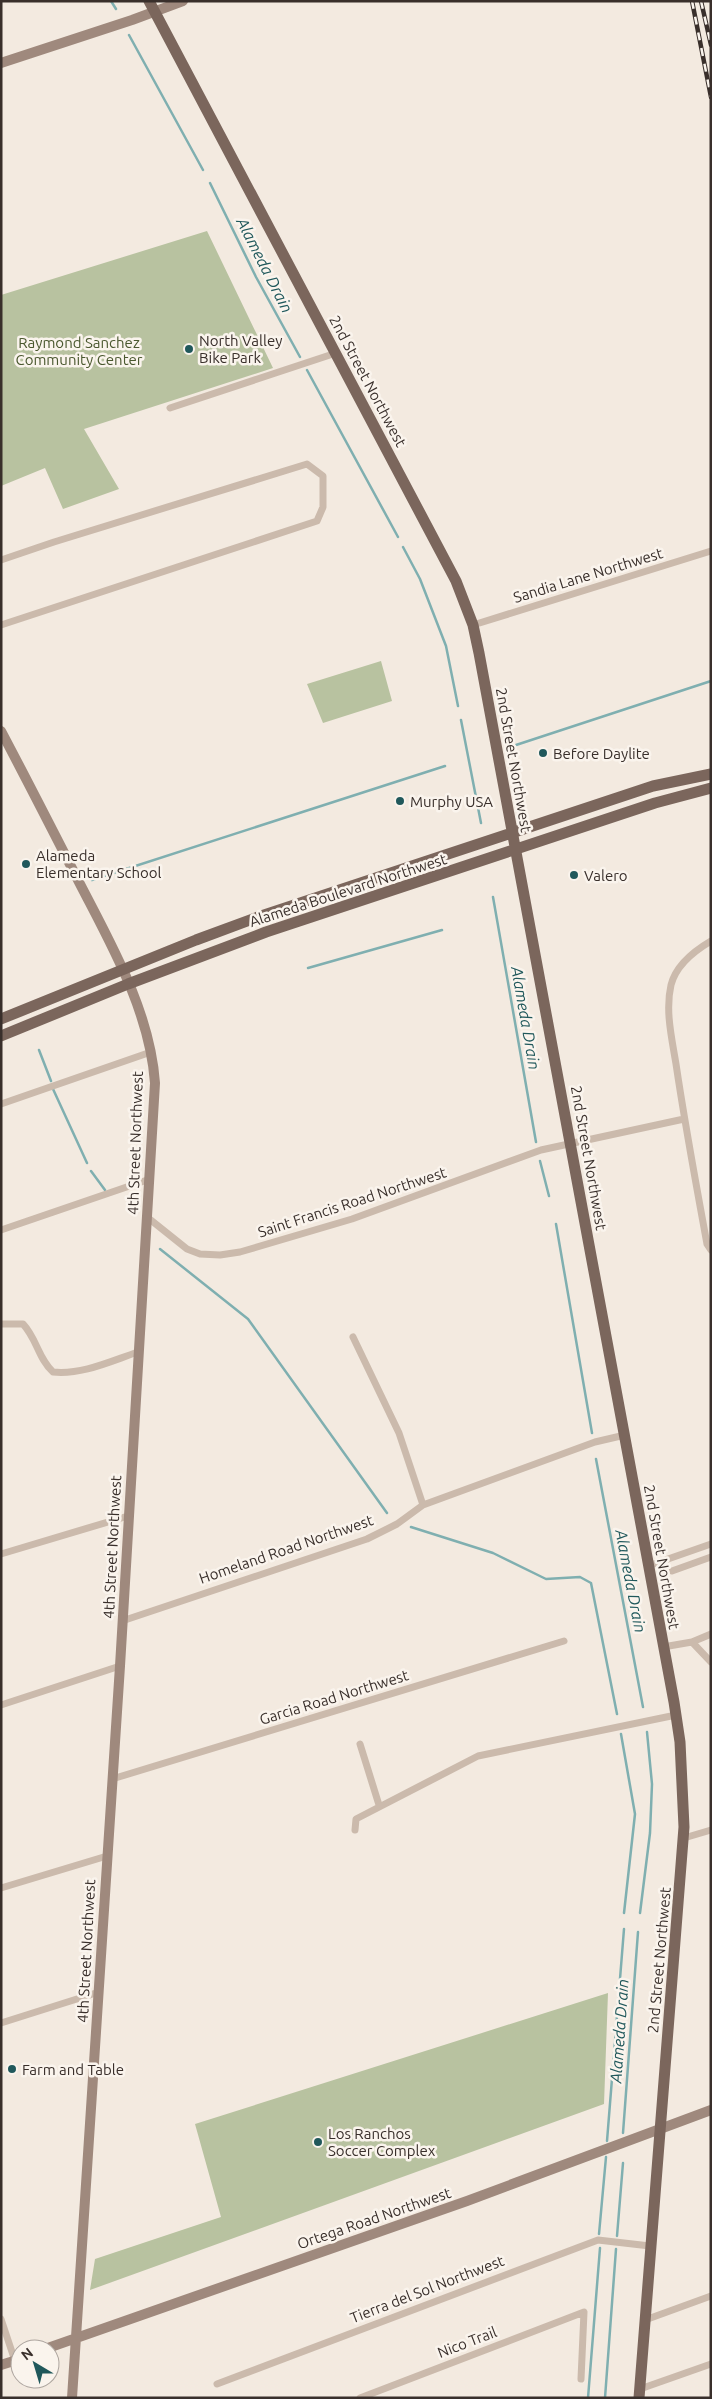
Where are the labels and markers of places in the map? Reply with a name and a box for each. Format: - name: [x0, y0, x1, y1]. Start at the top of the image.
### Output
- place label: North Valley Bike Park: [199, 332, 282, 366]
- marker: North Valley Bike Park: [183, 343, 195, 355]
- place label: Before Daylite: [553, 745, 650, 762]
- marker: Before Daylite: [537, 747, 549, 759]
- place label: Murphy USA: [410, 793, 493, 810]
- marker: Murphy USA: [394, 795, 406, 807]
- place label: Alameda Elementary School: [36, 847, 162, 881]
- marker: Alameda Elementary School: [20, 858, 32, 870]
- place label: Valero: [584, 867, 628, 884]
- marker: Valero: [568, 869, 580, 881]
- place label: Farm and Table: [22, 2061, 124, 2078]
- marker: Farm and Table: [6, 2063, 18, 2075]
- place label: Los Ranchos Soccer Complex: [328, 2125, 436, 2159]
- marker: Los Ranchos Soccer Complex: [312, 2136, 324, 2148]

